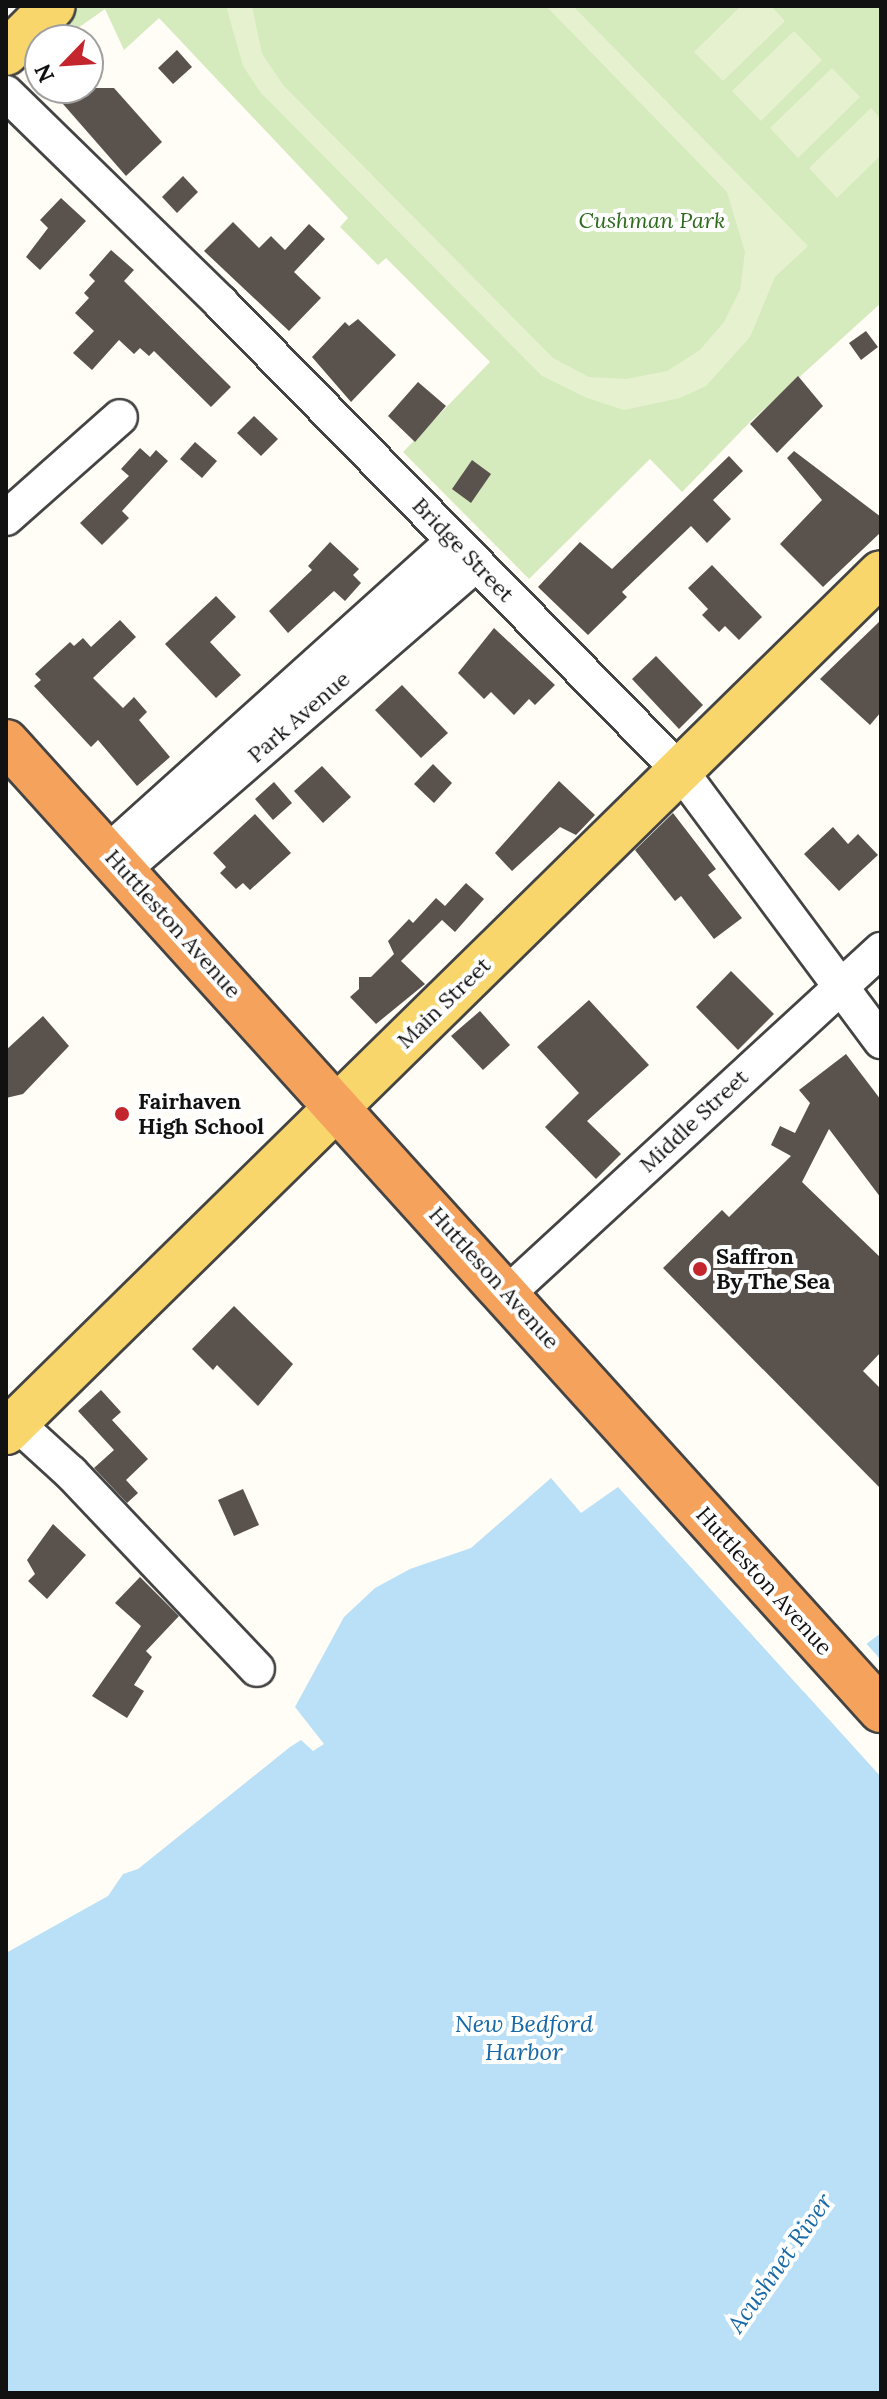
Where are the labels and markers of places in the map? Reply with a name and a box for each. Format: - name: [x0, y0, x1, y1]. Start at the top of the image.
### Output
- place label: Fairhaven High School: [138, 1088, 264, 1140]
- marker: Fairhaven High School: [113, 1105, 131, 1123]
- place label: Saffron By The Sea: [716, 1243, 830, 1294]
- marker: Saffron By The Sea: [691, 1260, 709, 1278]

